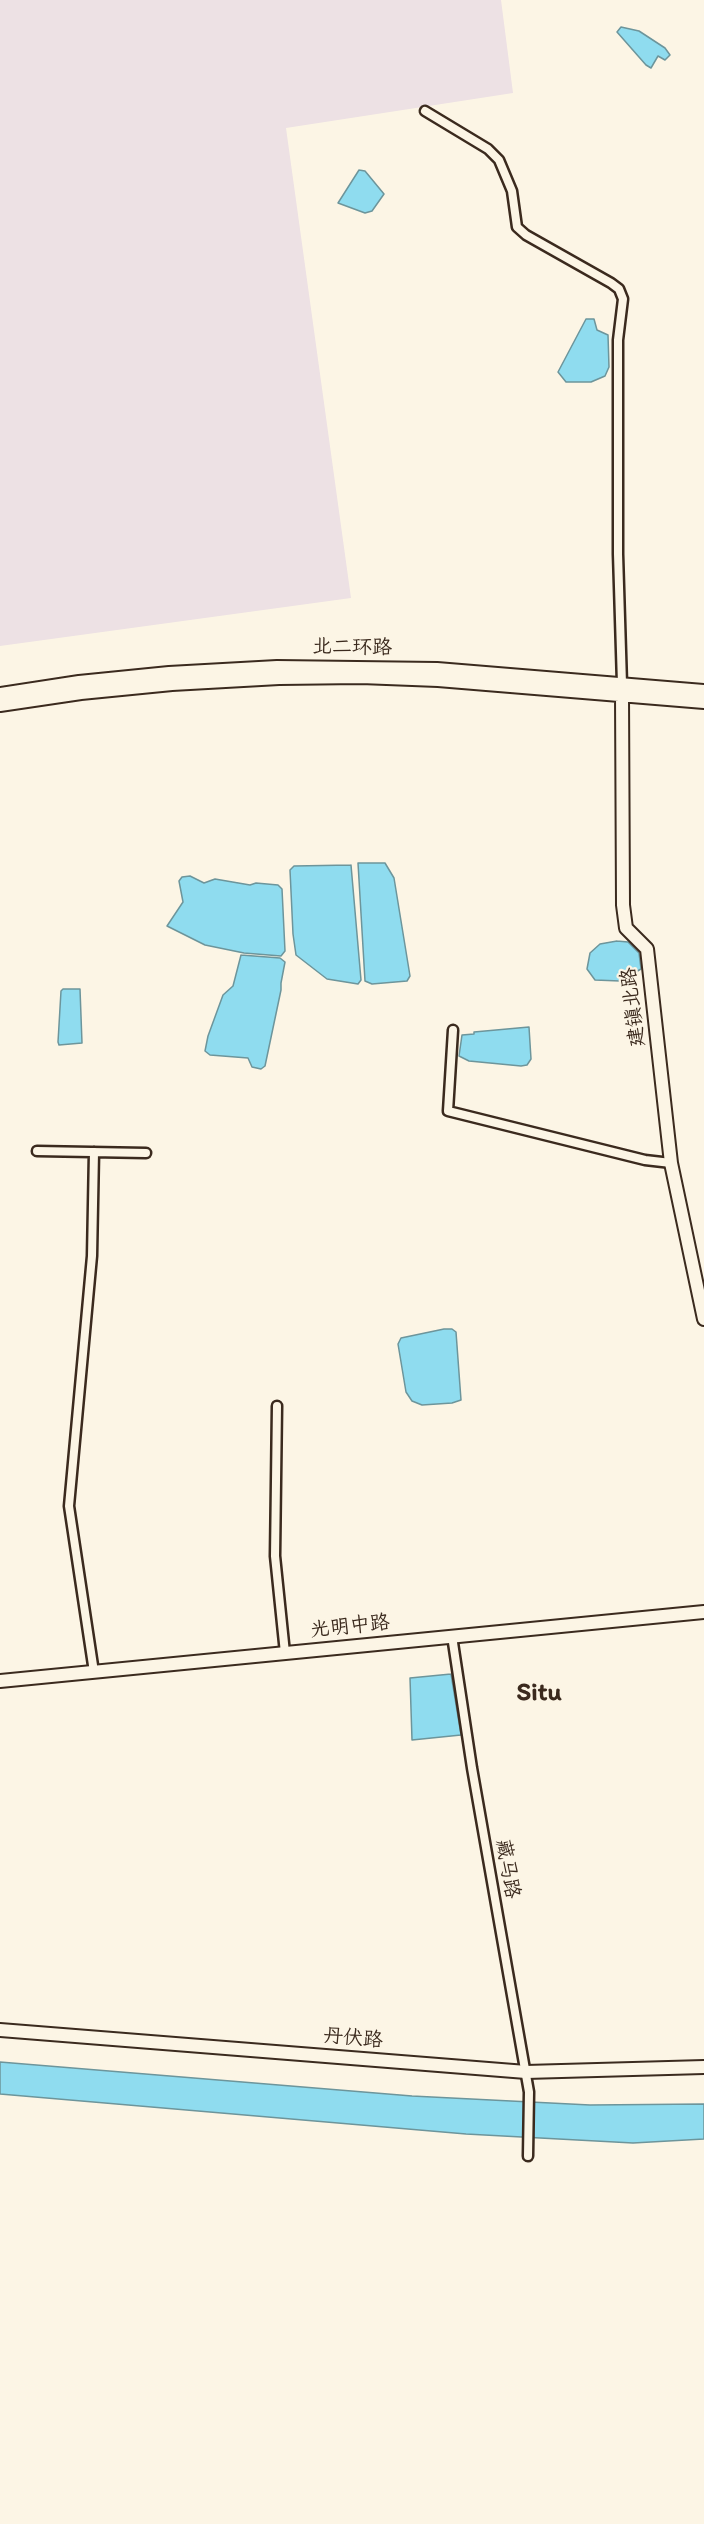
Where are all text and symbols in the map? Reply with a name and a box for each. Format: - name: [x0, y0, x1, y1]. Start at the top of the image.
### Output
- street label: 北二环路: [312, 635, 392, 661]
- street label: 建镇北路: [617, 966, 651, 1048]
- street label: 光明中路: [309, 1611, 391, 1643]
- district label: Situ: [516, 1677, 562, 1709]
- street label: 藏马路: [490, 1837, 524, 1901]
- street label: 丹伏路: [322, 2024, 384, 2054]

